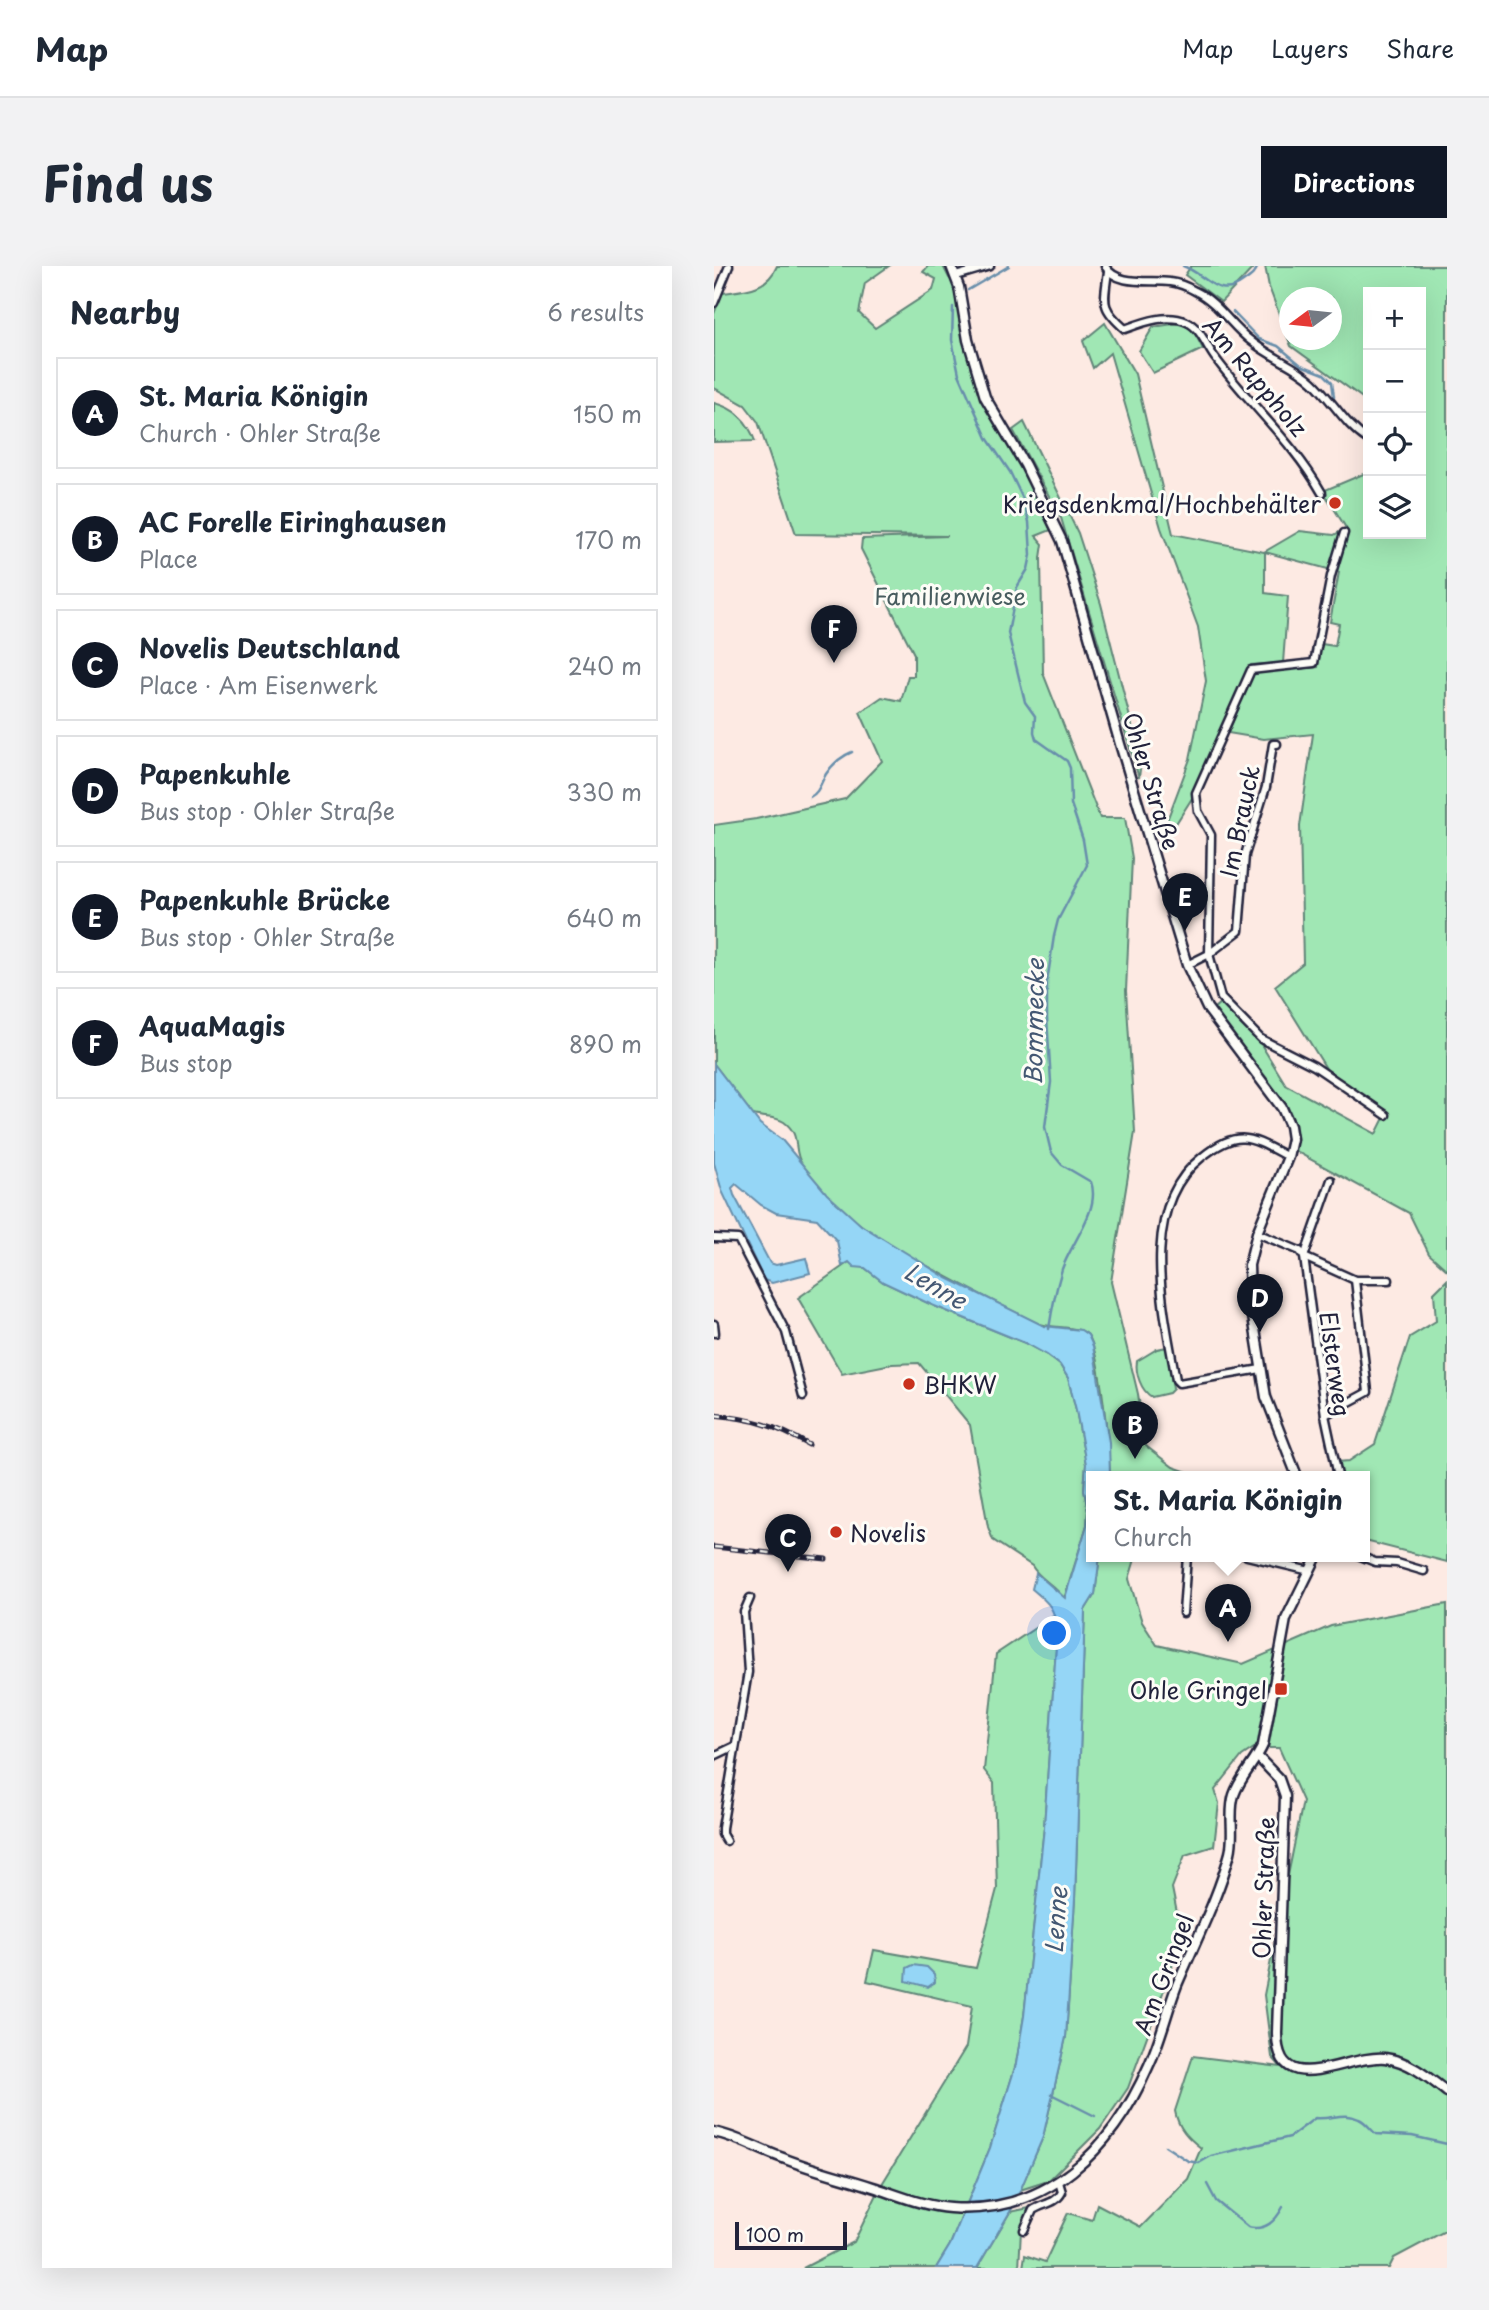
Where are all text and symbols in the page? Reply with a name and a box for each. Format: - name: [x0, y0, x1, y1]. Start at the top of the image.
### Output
- text: Map: [35, 23, 108, 73]
- text: Map: [1182, 30, 1233, 66]
- text: Layers: [1271, 30, 1348, 66]
- text: Share: [1386, 30, 1454, 66]
- text: Find us: [42, 145, 213, 219]
- button: Directions: [1261, 146, 1447, 218]
- north arrow: [1279, 287, 1342, 350]
- map controls: [1363, 287, 1426, 539]
- button: +: [1363, 287, 1426, 350]
- text: Nearby: [70, 289, 180, 334]
- text: 6 results: [548, 294, 644, 329]
- street label: Am Rappholz: [1195, 308, 1317, 444]
- button: −: [1363, 350, 1426, 413]
- text: St. Maria Königin: [139, 376, 369, 415]
- text: A: [86, 396, 104, 431]
- text: 150 m: [573, 396, 642, 431]
- button: locate: [1363, 413, 1426, 476]
- text: Church · Ohler Straße: [139, 415, 381, 450]
- button: layers: [1363, 476, 1426, 539]
- place label: Kriegsdenkmal/Hochbehälter: [1003, 486, 1321, 521]
- marker: Kriegsdenkmal/Hochbehälter: [1327, 495, 1343, 511]
- text: AC Forelle Eiringhausen: [139, 502, 447, 541]
- text: B: [87, 522, 103, 557]
- text: 170 m: [575, 522, 642, 557]
- text: Place: [139, 541, 198, 576]
- park label: Familienwiese: [874, 578, 1026, 613]
- pin: F: [811, 605, 857, 663]
- text: Novelis Deutschland: [139, 628, 400, 667]
- text: C: [86, 648, 104, 683]
- text: 240 m: [568, 648, 642, 683]
- text: Place · Am Eisenwerk: [139, 667, 378, 702]
- street label: Ohler Straße: [1114, 708, 1190, 854]
- text: Papenkuhle: [139, 754, 291, 793]
- street label: Im Brauck: [1210, 762, 1268, 880]
- text: D: [86, 774, 104, 809]
- text: 330 m: [566, 774, 642, 809]
- text: Bus stop · Ohler Straße: [139, 793, 395, 828]
- pin: E: [1162, 873, 1208, 931]
- text: Papenkuhle Brücke: [139, 880, 390, 919]
- text: E: [88, 900, 102, 935]
- text: 640 m: [566, 900, 642, 935]
- text: Bus stop · Ohler Straße: [139, 919, 395, 954]
- water label: Bommecke: [1014, 957, 1052, 1085]
- text: AquaMagis: [139, 1006, 285, 1045]
- text: F: [88, 1026, 102, 1061]
- text: 890 m: [569, 1026, 642, 1061]
- text: Bus stop: [139, 1045, 233, 1080]
- water label: Lenne: [898, 1253, 974, 1318]
- pin: D: [1237, 1274, 1283, 1332]
- street label: Elsterweg: [1311, 1309, 1361, 1419]
- place label: BHKW: [923, 1367, 997, 1402]
- marker: BHKW: [901, 1376, 917, 1392]
- pin: B: [1112, 1401, 1158, 1459]
- popup: [1086, 1471, 1370, 1562]
- text: St. Maria Königin: [1113, 1480, 1343, 1519]
- pin: C: [765, 1514, 811, 1572]
- place label: Novelis: [850, 1515, 926, 1550]
- text: Church: [1113, 1519, 1192, 1554]
- marker: Novelis: [828, 1524, 844, 1540]
- pin: A: [1205, 1584, 1251, 1642]
- your location: [1037, 1616, 1071, 1650]
- place label: Ohle Gringel: [1130, 1672, 1267, 1707]
- marker: Ohle Gringel: [1273, 1681, 1289, 1697]
- street label: Ohler Straße: [1243, 1816, 1283, 1960]
- water label: Lenne: [1035, 1885, 1075, 1954]
- street label: Am Gringel: [1124, 1908, 1202, 2040]
- scale bar: [735, 2219, 847, 2251]
- text: 100 m: [746, 2220, 804, 2248]

